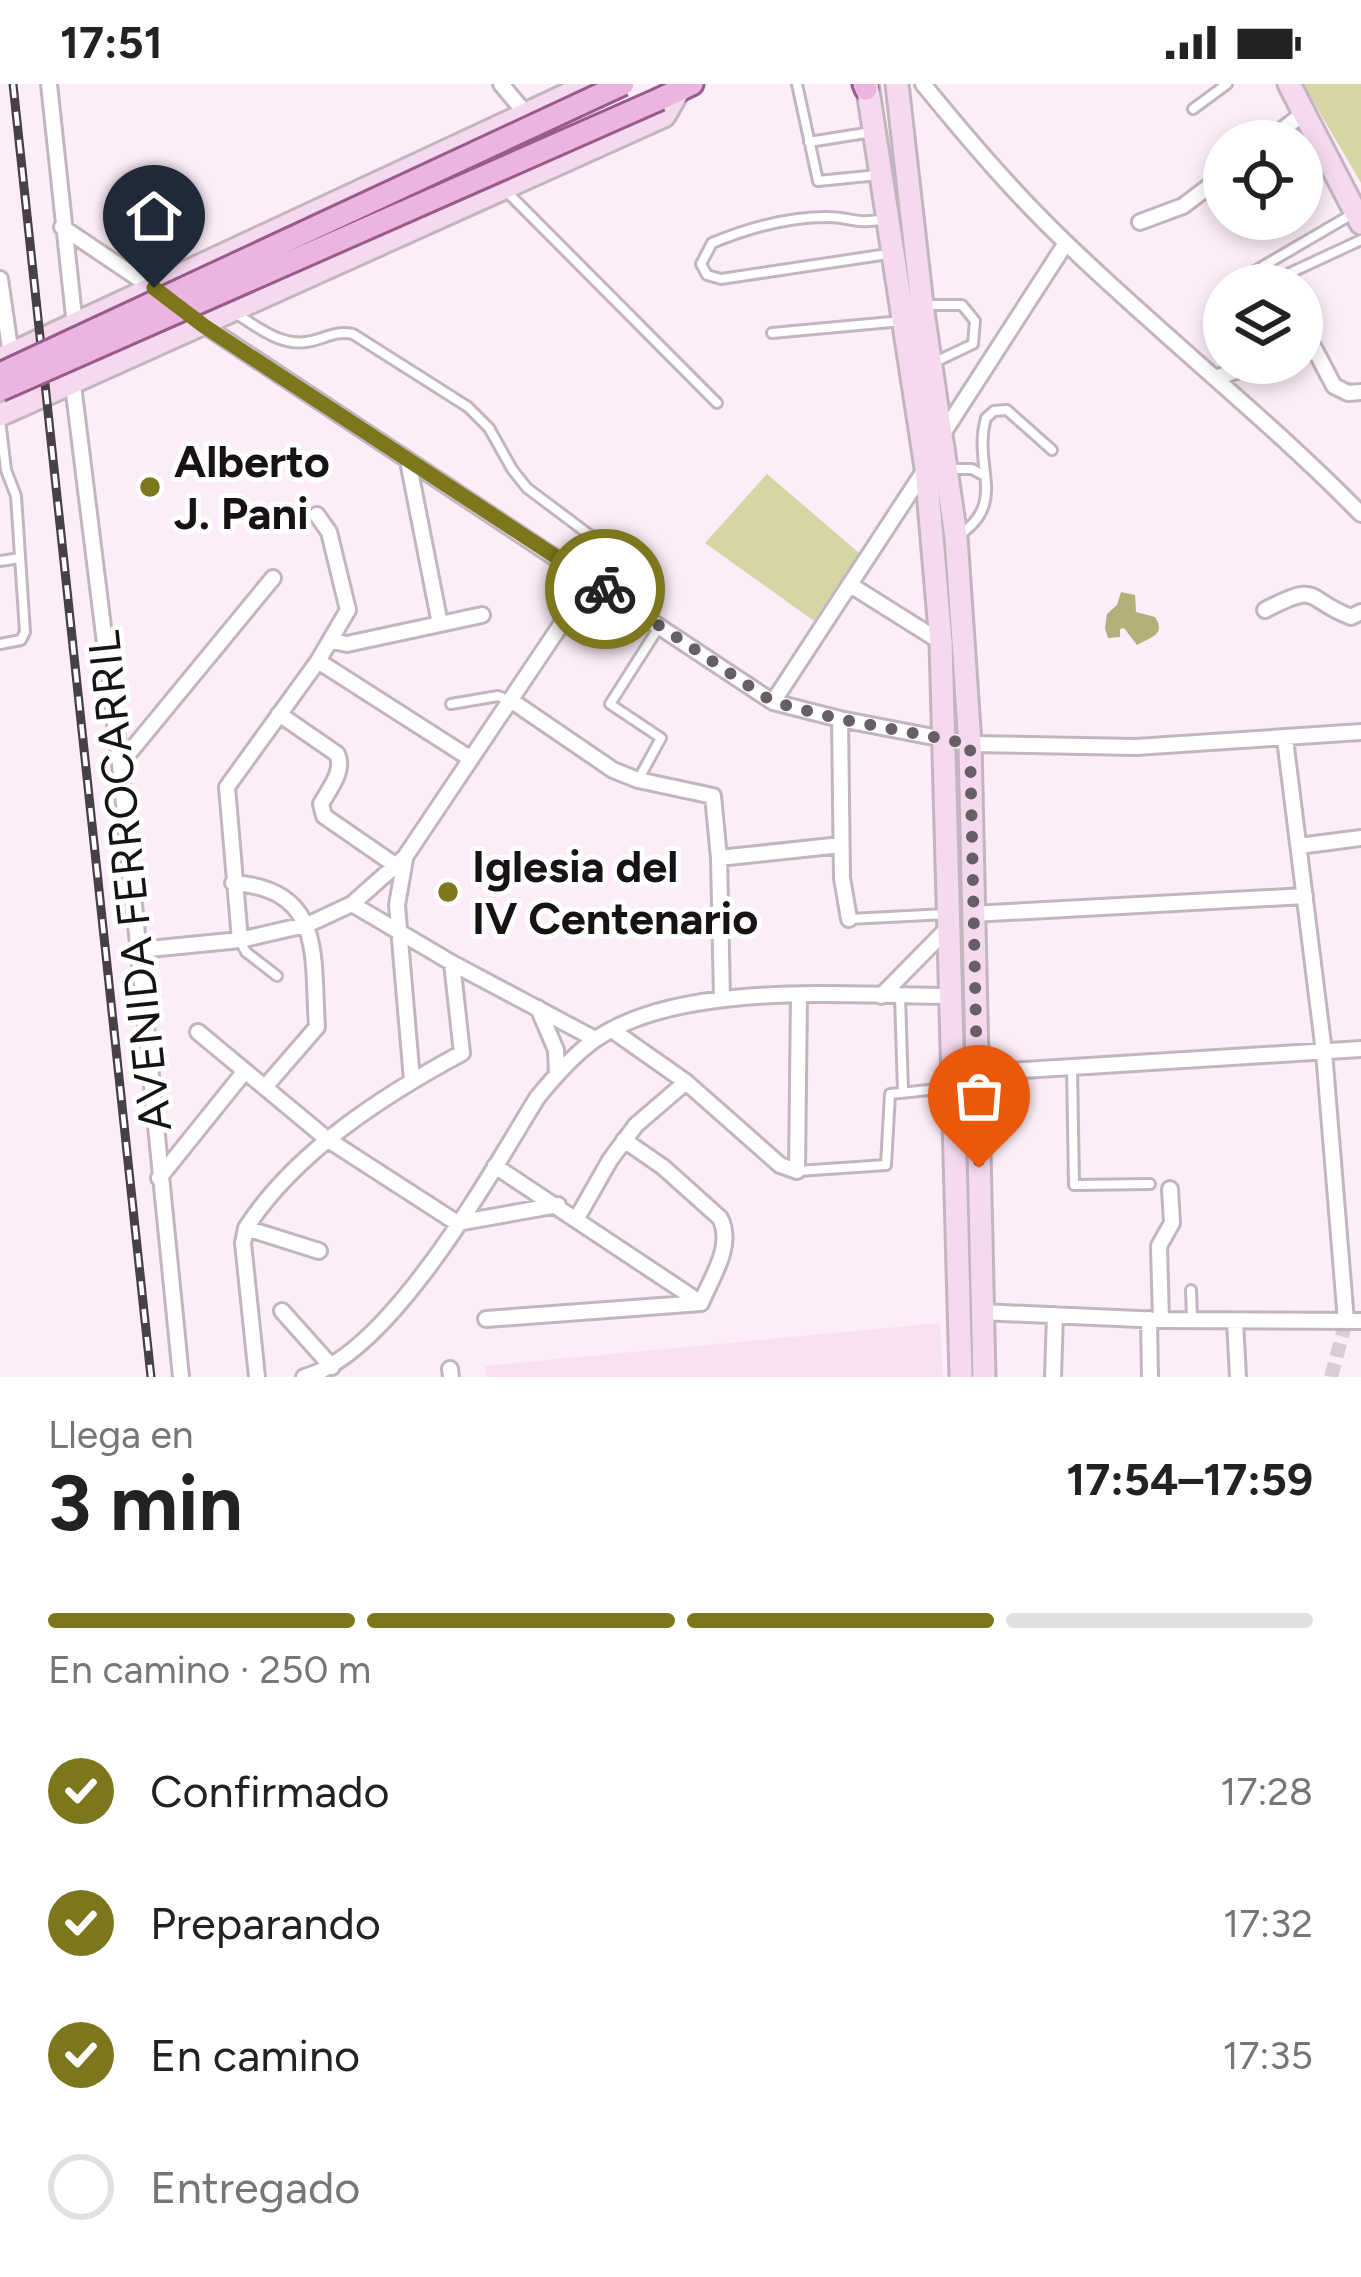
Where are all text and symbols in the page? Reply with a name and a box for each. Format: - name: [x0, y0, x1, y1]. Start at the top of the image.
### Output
- text: 17:51: [60, 15, 163, 69]
- map controls: [1203, 120, 1323, 384]
- button: locate: [1203, 120, 1323, 240]
- pin: [103, 165, 205, 288]
- icon: home: [121, 183, 187, 249]
- button: layers: [1203, 264, 1323, 384]
- place label: Alberto J. Pani: [174, 434, 330, 540]
- marker: Alberto J. Pani: [137, 474, 163, 500]
- courier: [545, 529, 665, 649]
- icon: bike: [572, 556, 638, 622]
- street label: AVENIDA FERROCARRIL: [76, 628, 182, 1134]
- place label: Iglesia del IV Centenario: [472, 839, 758, 945]
- marker: Iglesia del IV Centenario: [435, 879, 461, 905]
- pin: [928, 1045, 1030, 1168]
- icon: bag: [946, 1063, 1012, 1129]
- text: Llega en: [48, 1411, 194, 1458]
- text: 17:54–17:59: [1066, 1452, 1313, 1506]
- text: 3 min: [48, 1456, 243, 1550]
- text: En camino · 250 m: [48, 1646, 371, 1693]
- icon: check: [48, 1758, 114, 1824]
- text: Confirmado: [150, 1764, 390, 1818]
- text: 17:28: [1220, 1768, 1313, 1815]
- icon: check: [48, 1890, 114, 1956]
- text: Preparando: [150, 1896, 381, 1950]
- text: 17:32: [1223, 1900, 1313, 1947]
- icon: check: [48, 2022, 114, 2088]
- text: En camino: [150, 2028, 360, 2082]
- text: 17:35: [1222, 2032, 1313, 2079]
- text: Entregado: [150, 2160, 360, 2214]

